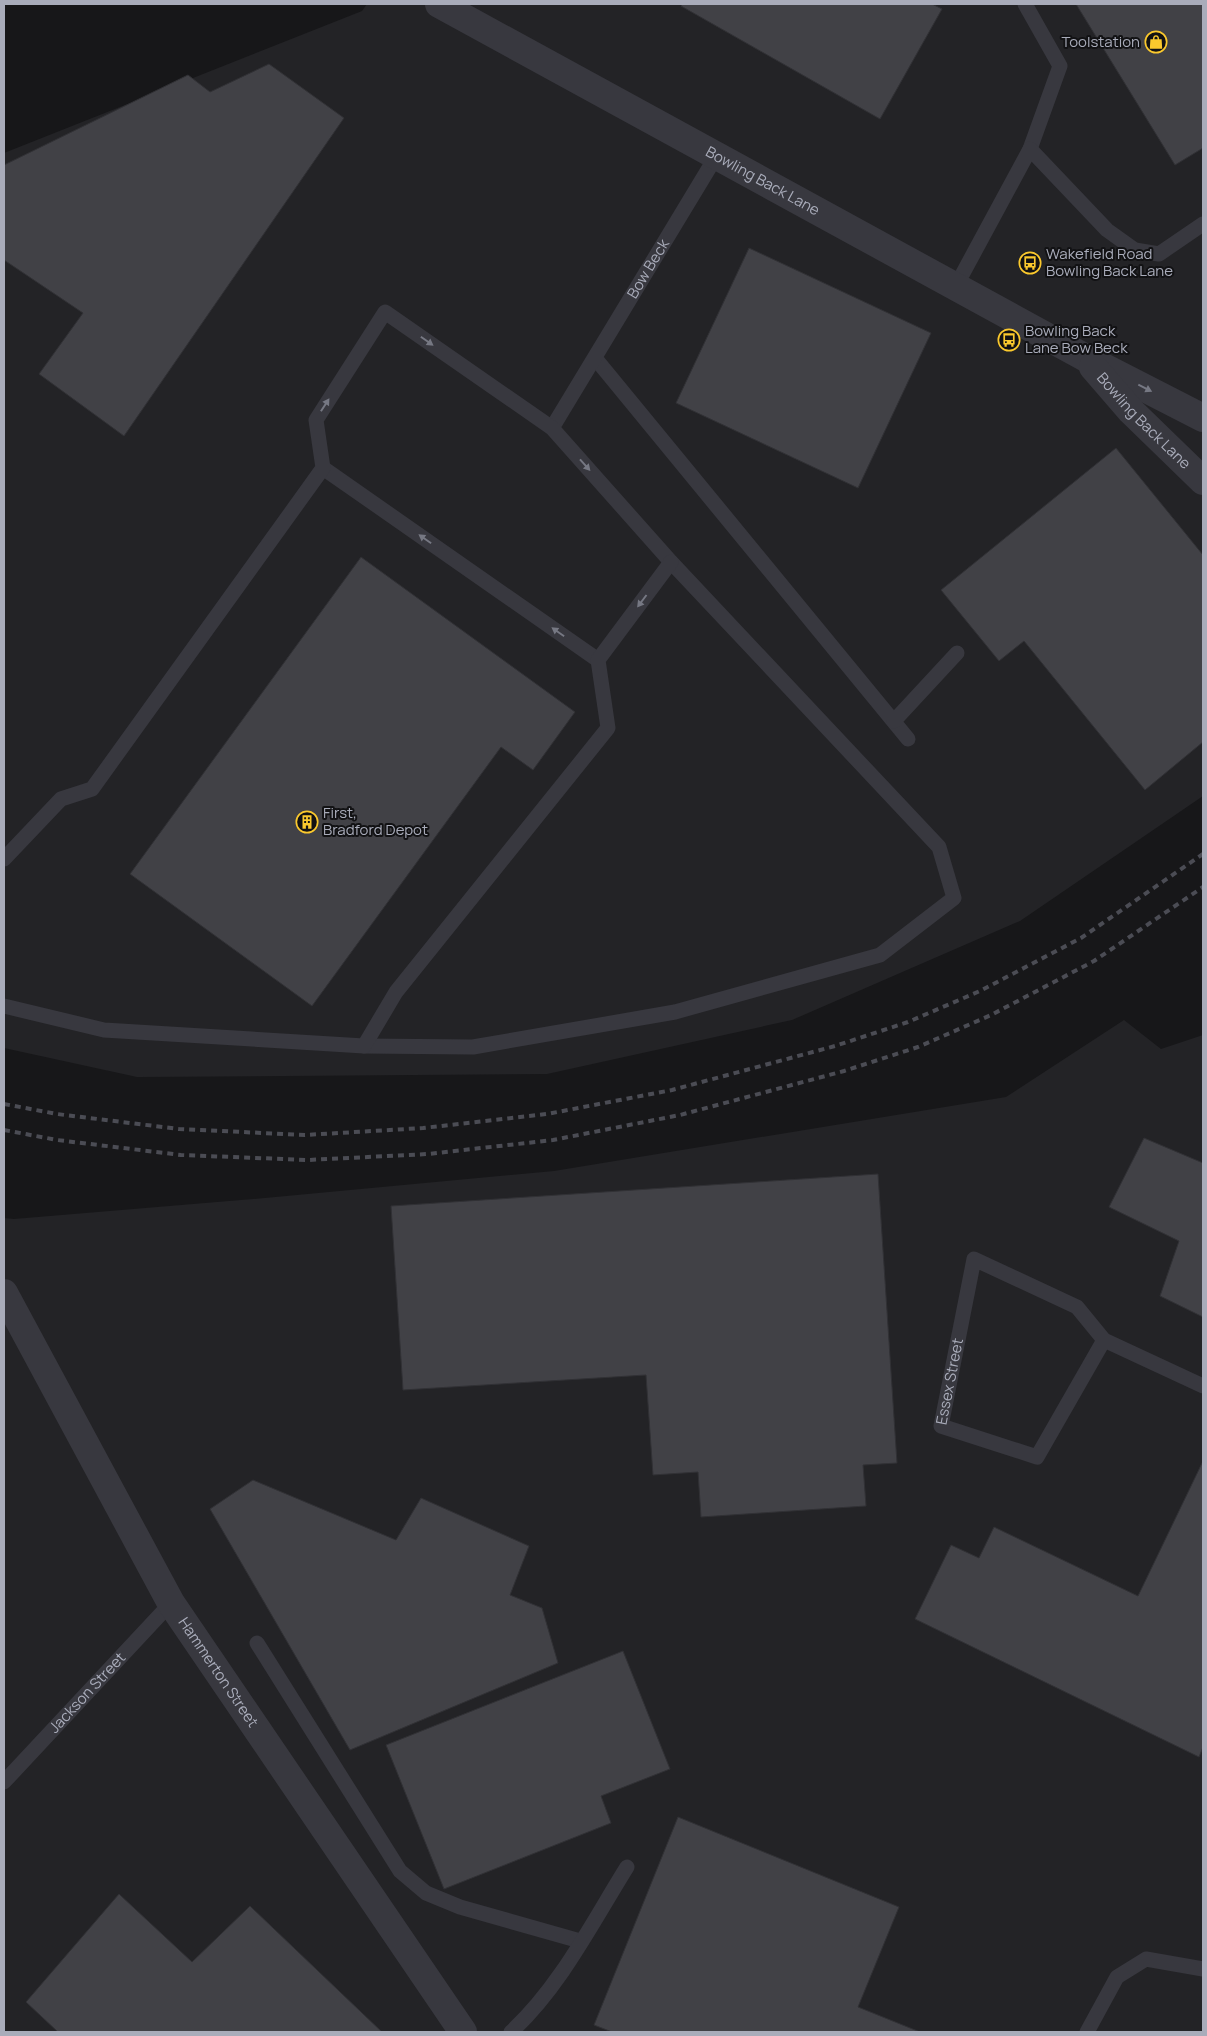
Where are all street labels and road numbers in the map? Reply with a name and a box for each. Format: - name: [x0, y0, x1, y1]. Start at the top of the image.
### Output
- street label: Bowling Back Lane: [702, 141, 824, 221]
- street label: Bow Beck: [622, 234, 674, 302]
- street label: Bowling Back Lane: [1092, 368, 1196, 474]
- street label: Essex Street: [930, 1336, 968, 1427]
- street label: Hammerton Street: [174, 1613, 264, 1731]
- street label: Jackson Street: [44, 1647, 130, 1738]

